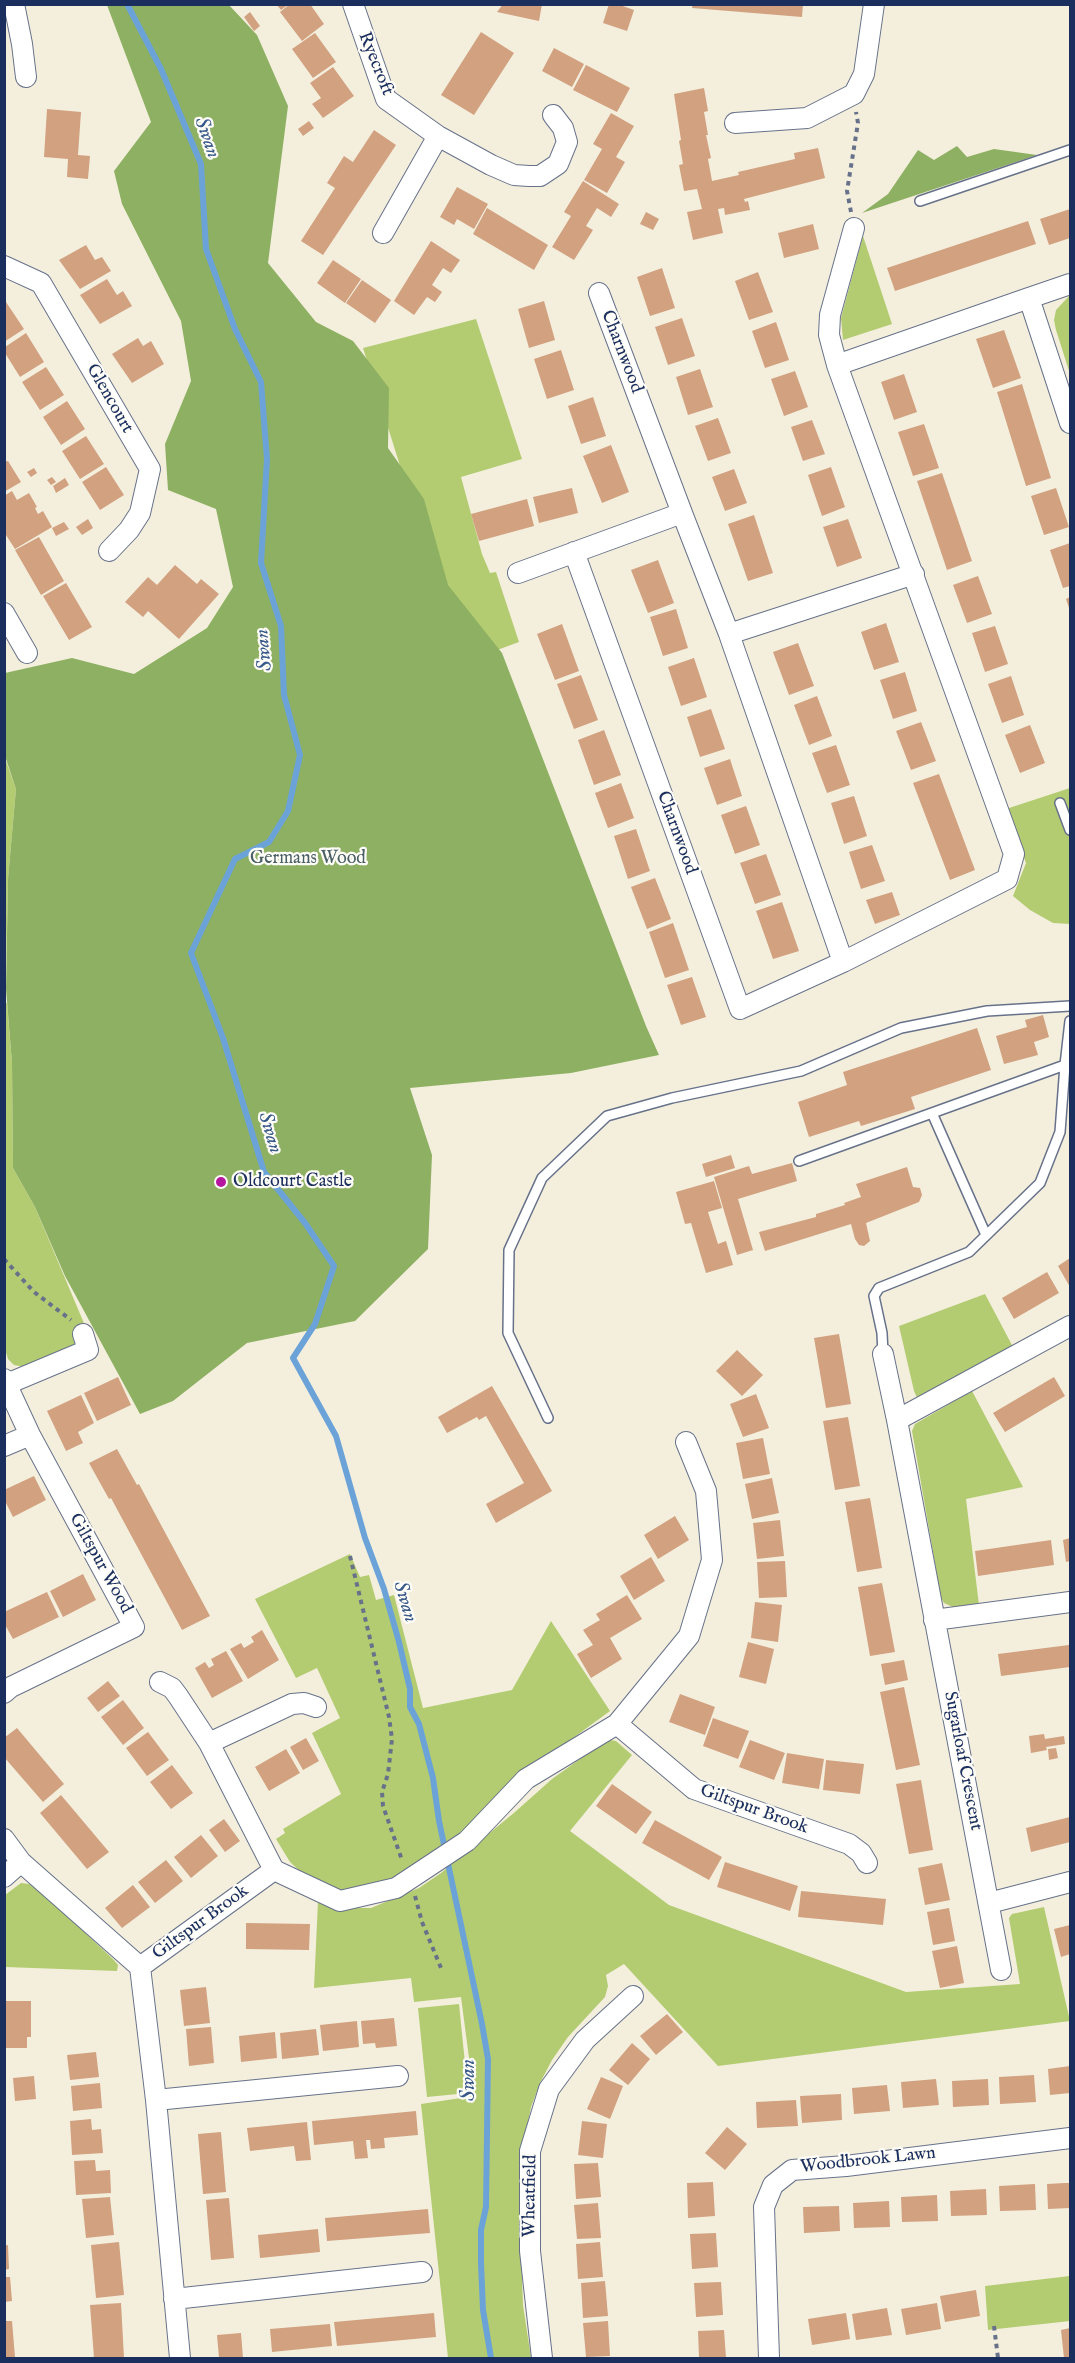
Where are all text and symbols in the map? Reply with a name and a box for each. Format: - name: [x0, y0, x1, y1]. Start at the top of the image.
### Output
- street label: Ryecroft: [353, 29, 397, 99]
- water label: Swan: [188, 114, 224, 162]
- street label: Charnwood: [595, 308, 647, 396]
- street label: Glencourt: [81, 360, 137, 438]
- water label: Swan: [251, 628, 279, 672]
- street label: Charnwood: [651, 788, 701, 878]
- park label: Germans Wood: [250, 848, 366, 870]
- water label: Swan: [251, 1109, 287, 1157]
- place label: Oldcourt Castle: [233, 1171, 352, 1193]
- marker: Oldcourt Castle: [214, 1175, 228, 1189]
- street label: Giltspur Wood: [64, 1510, 136, 1618]
- water label: Swan: [386, 1578, 422, 1626]
- street label: Sugarloaf Crescent: [938, 1690, 986, 1832]
- street label: Giltspur Brook: [697, 1780, 811, 1840]
- street label: Giltspur Brook: [149, 1881, 253, 1965]
- water label: Swan: [458, 2059, 482, 2101]
- street label: Woodbrook Lawn: [799, 2143, 937, 2179]
- street label: Wheatfield: [519, 2154, 543, 2238]

